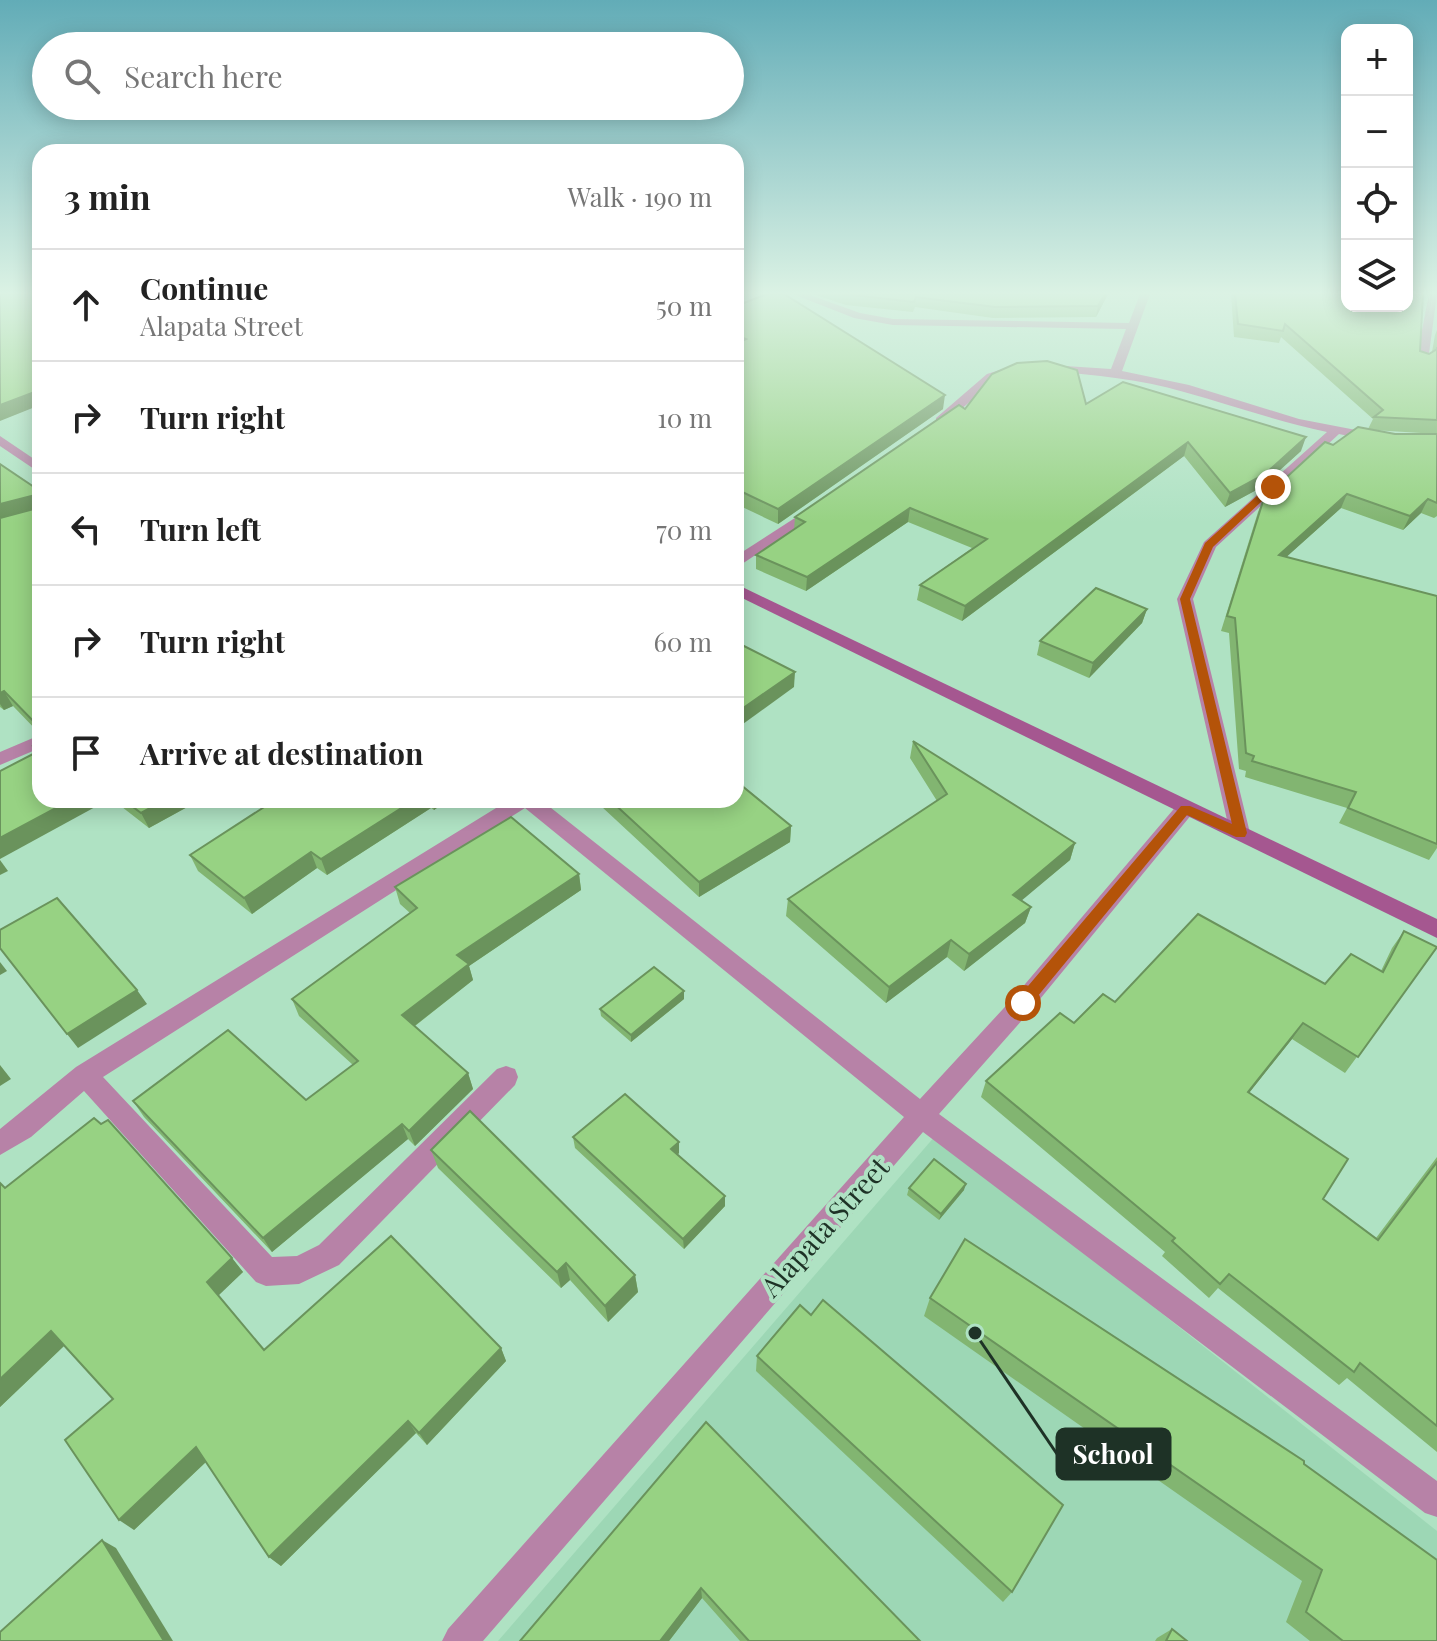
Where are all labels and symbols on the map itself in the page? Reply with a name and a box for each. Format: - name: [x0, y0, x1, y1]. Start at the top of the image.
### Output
- route end: [1255, 469, 1291, 505]
- route start: [1005, 985, 1041, 1021]
- street label: Alapata Street: [751, 1148, 897, 1304]
- callout: School: [1057, 1429, 1170, 1479]
- text: School: [1072, 1436, 1154, 1471]

